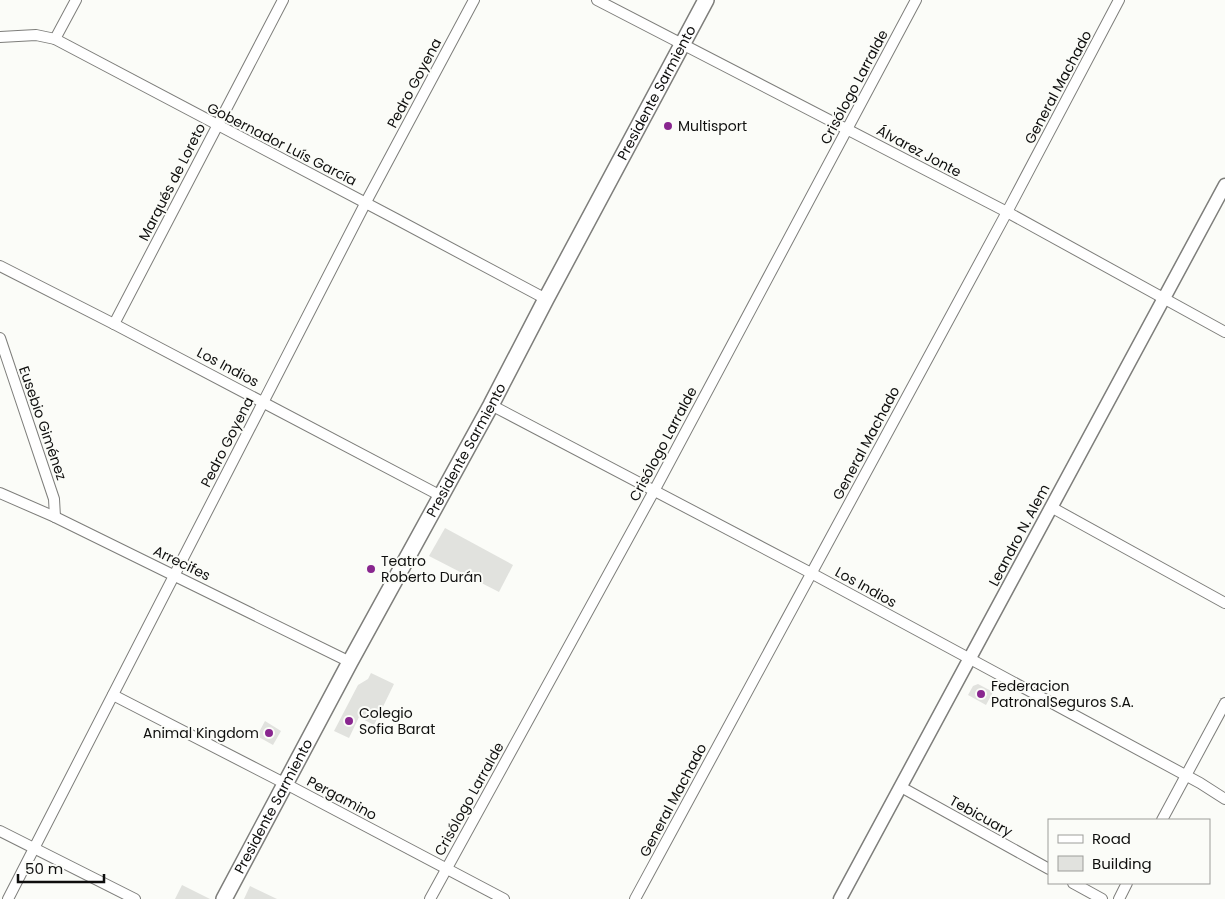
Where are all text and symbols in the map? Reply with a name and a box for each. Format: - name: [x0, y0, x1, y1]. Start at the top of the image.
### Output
- street label: Presidente Sarmiento: [612, 22, 701, 164]
- street label: Crisólogo Larralde: [815, 26, 893, 148]
- street label: General Machado: [1020, 27, 1096, 147]
- street label: Pedro Goyena: [382, 35, 446, 131]
- street label: Gobernador Luís García: [204, 98, 360, 190]
- place label: Multisport: [678, 116, 747, 136]
- street label: Marqués de Loreto: [134, 120, 210, 244]
- marker: Multisport: [662, 120, 674, 132]
- street label: Álvarez Jonte: [873, 120, 965, 182]
- street label: Los Indios: [193, 342, 263, 392]
- street label: Eusebio Giménez: [14, 363, 72, 483]
- street label: Presidente Sarmiento: [421, 380, 511, 521]
- street label: Crisólogo Larralde: [624, 383, 702, 505]
- street label: General Machado: [828, 383, 904, 503]
- street label: Pedro Goyena: [196, 393, 258, 491]
- street label: Leandro N. Alem: [984, 480, 1054, 590]
- street label: Arrecifes: [150, 541, 214, 585]
- place label: Teatro Roberto Durán: [381, 551, 482, 587]
- street label: Los Indios: [832, 562, 900, 612]
- marker: Teatro Roberto Durán: [365, 563, 377, 575]
- place label: Federacion PatronalSeguros S.A.: [991, 676, 1134, 712]
- marker: Federacion PatronalSeguros S.A.: [975, 688, 987, 700]
- place label: Colegio Sofia Barat: [359, 703, 435, 739]
- marker: Colegio Sofia Barat: [343, 715, 355, 727]
- place label: Animal Kingdom: [143, 723, 259, 743]
- marker: Animal Kingdom: [263, 727, 275, 739]
- street label: Presidente Sarmiento: [229, 735, 317, 877]
- street label: Crisólogo Larralde: [429, 738, 509, 860]
- street label: General Machado: [635, 740, 711, 860]
- street label: Pergamino: [303, 771, 381, 825]
- street label: Tebicuary: [946, 790, 1016, 842]
- legend: [1048, 819, 1210, 884]
- text: Road: [1092, 828, 1131, 849]
- scale bar: [18, 852, 104, 884]
- text: Building: [1092, 853, 1152, 874]
- text: 50 m: [25, 858, 63, 879]

